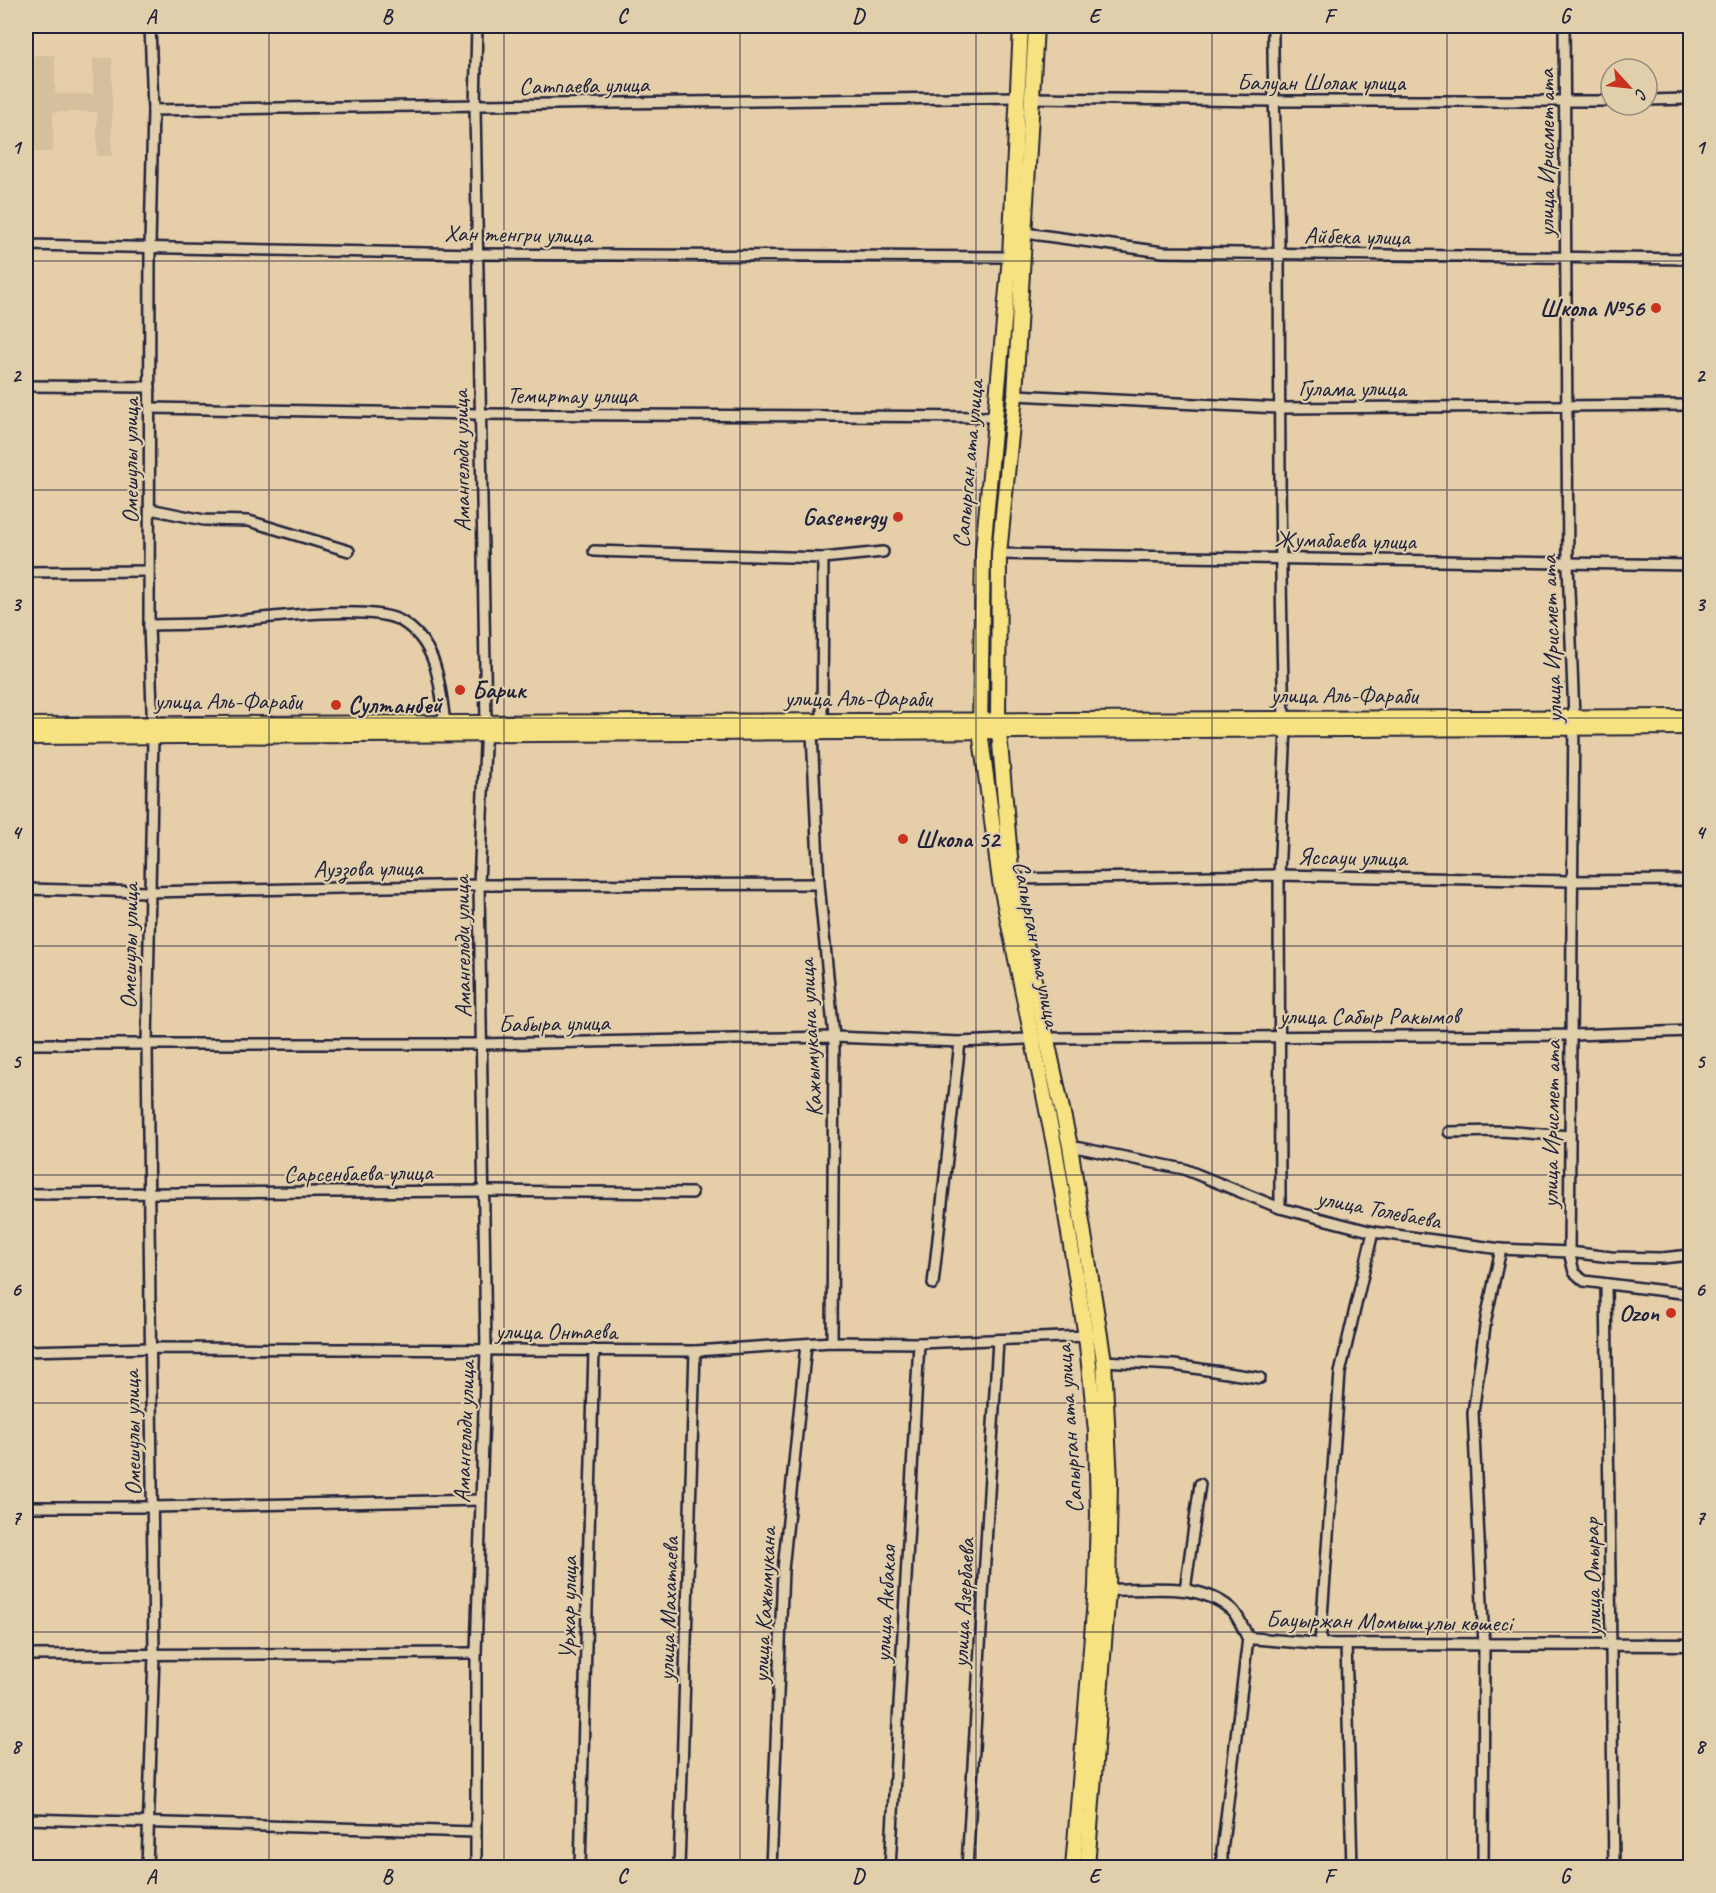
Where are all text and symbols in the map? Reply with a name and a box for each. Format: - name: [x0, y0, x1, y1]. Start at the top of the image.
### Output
- text: A: [146, 4, 158, 29]
- text: B: [382, 4, 394, 29]
- text: C: [617, 4, 629, 29]
- text: D: [852, 4, 866, 29]
- text: E: [1089, 4, 1103, 29]
- text: F: [1324, 4, 1338, 29]
- text: G: [1560, 4, 1573, 29]
- north arrow: [1599, 57, 1659, 117]
- street label: Балуан Шолак улица: [1237, 67, 1406, 97]
- street label: улица Ирисмет ата: [1531, 68, 1561, 239]
- street label: Сатпаева улица: [519, 69, 651, 101]
- text: С: [1630, 85, 1652, 103]
- text: 1: [12, 135, 23, 160]
- text: 1: [1696, 135, 1707, 160]
- street label: Хан тенгри улица: [444, 218, 594, 250]
- street label: Айбека улица: [1304, 220, 1411, 252]
- place label: Школа №56: [1539, 293, 1646, 323]
- marker: Школа №56: [1649, 301, 1663, 315]
- text: 2: [12, 363, 23, 388]
- text: 2: [1696, 363, 1707, 388]
- street label: Гулама улица: [1298, 373, 1408, 403]
- street label: Сапырган ата улица: [946, 376, 990, 549]
- street label: Темиртау улица: [507, 380, 639, 410]
- street label: Амангельди улица: [445, 388, 477, 532]
- street label: Омешулы улица: [115, 396, 145, 524]
- place label: Gasenergy: [802, 502, 888, 532]
- marker: Gasenergy: [891, 510, 905, 524]
- street label: Жумабаева улица: [1274, 524, 1417, 556]
- street label: улица Ирисмет ата: [1533, 553, 1569, 725]
- text: 3: [12, 592, 23, 617]
- text: 3: [1696, 592, 1707, 617]
- place label: Барик: [472, 675, 528, 705]
- street label: улица Аль-Фараби: [1268, 680, 1420, 710]
- marker: Барик: [453, 683, 467, 697]
- street label: улица Аль-Фараби: [782, 683, 934, 713]
- street label: улица Аль-Фараби: [152, 686, 304, 716]
- place label: Султанбей: [348, 690, 444, 720]
- marker: Султанбей: [329, 698, 343, 712]
- text: 4: [12, 820, 24, 845]
- text: 4: [1696, 820, 1708, 845]
- place label: Школа 52: [915, 824, 1001, 854]
- marker: Школа 52: [896, 832, 910, 846]
- street label: Яссауи улица: [1297, 841, 1409, 873]
- street label: Ауэзова улица: [313, 852, 424, 885]
- street label: Сапырган ата улица: [1006, 858, 1068, 1032]
- street label: Амангельди улица: [446, 874, 478, 1018]
- street label: Омешулы улица: [113, 881, 145, 1009]
- street label: Кажымукана улица: [791, 956, 829, 1118]
- street label: улица Сабыр Ракымов: [1277, 1001, 1463, 1031]
- street label: Бабыра улица: [498, 1007, 611, 1039]
- street label: улица Ирисмет ата: [1535, 1038, 1567, 1210]
- text: 5: [12, 1049, 23, 1074]
- text: 5: [1696, 1049, 1707, 1074]
- street label: Сарсенбаева улица: [283, 1157, 434, 1189]
- street label: улица Толебаева: [1313, 1182, 1445, 1236]
- text: 6: [11, 1277, 22, 1302]
- text: 6: [1695, 1277, 1706, 1302]
- place label: Ozon: [1619, 1298, 1660, 1328]
- marker: Ozon: [1664, 1306, 1678, 1320]
- street label: улица Онтаева: [493, 1316, 619, 1346]
- street label: Сапырган ата улица: [1048, 1342, 1090, 1514]
- street label: Амангельди улица: [447, 1358, 482, 1503]
- street label: Омешулы улица: [116, 1368, 148, 1496]
- text: 7: [12, 1505, 23, 1530]
- text: 7: [1696, 1505, 1707, 1530]
- street label: улица Отырар: [1576, 1516, 1608, 1639]
- street label: улица Кажымукана: [745, 1524, 783, 1686]
- street label: улица Махатаева: [650, 1535, 686, 1683]
- street label: улица Азербаева: [945, 1536, 981, 1670]
- street label: улица Акбакая: [867, 1543, 903, 1665]
- street label: Уржар улица: [552, 1555, 584, 1660]
- street label: Бауыржан Момышұлы көшесі: [1266, 1604, 1515, 1638]
- text: 8: [12, 1734, 24, 1759]
- text: 8: [1696, 1734, 1708, 1759]
- text: A: [146, 1864, 158, 1889]
- text: B: [382, 1864, 394, 1889]
- text: C: [617, 1864, 629, 1889]
- text: D: [852, 1864, 866, 1889]
- text: E: [1089, 1864, 1103, 1889]
- text: F: [1324, 1864, 1338, 1889]
- text: G: [1560, 1864, 1573, 1889]

